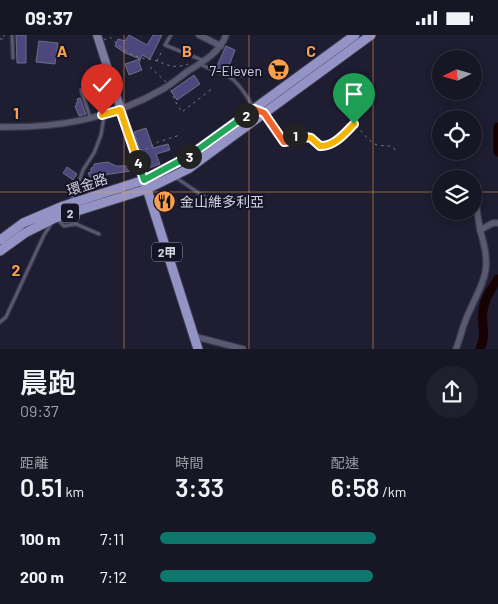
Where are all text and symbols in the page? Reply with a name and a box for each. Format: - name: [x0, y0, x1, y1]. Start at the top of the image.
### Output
- text: 09:37: [25, 6, 73, 29]
- text: A: [57, 41, 68, 60]
- text: B: [182, 41, 192, 60]
- text: C: [306, 41, 316, 60]
- north arrow: [432, 50, 482, 100]
- map controls: [432, 50, 482, 220]
- supermarket icon: 7-Eleven: [266, 58, 290, 82]
- place label: 7-Eleven: [209, 62, 262, 79]
- pin: [81, 64, 123, 115]
- icon: check: [88, 71, 116, 99]
- pin: [333, 73, 375, 124]
- icon: arrive: [340, 80, 368, 108]
- text: 1: [13, 103, 19, 122]
- pin: 2: [234, 103, 258, 127]
- text: 2: [243, 107, 250, 124]
- button: locate: [432, 110, 482, 160]
- pin: 1: [282, 123, 308, 147]
- text: 1: [293, 127, 298, 144]
- pin: 3: [176, 143, 202, 169]
- text: 3: [186, 148, 193, 165]
- pin: 4: [126, 149, 150, 175]
- text: 4: [134, 154, 143, 171]
- street label: 環金路: [64, 169, 110, 199]
- button: layers: [432, 170, 482, 220]
- restaurant icon: 金山維多利亞: [152, 189, 176, 213]
- place label: 金山維多利亞: [180, 193, 264, 210]
- road number: 2: [61, 203, 79, 223]
- road number: 2甲: [152, 243, 182, 261]
- text: 2: [12, 260, 21, 279]
- text: 晨跑: [20, 365, 76, 399]
- button: share: [426, 366, 478, 418]
- text: 09:37: [20, 401, 59, 420]
- text: 距離: [20, 454, 48, 471]
- text: 時間: [175, 454, 203, 471]
- text: 配速: [331, 454, 359, 471]
- text: 0.51: [20, 472, 63, 502]
- text: 3:33: [175, 472, 224, 502]
- text: 6:58: [331, 472, 379, 502]
- text: km: [63, 483, 84, 500]
- text: /km: [379, 483, 406, 500]
- text: 100 m: [20, 529, 60, 548]
- text: 7:11: [100, 529, 124, 548]
- text: 200 m: [20, 567, 64, 586]
- text: 7:12: [100, 567, 127, 586]

